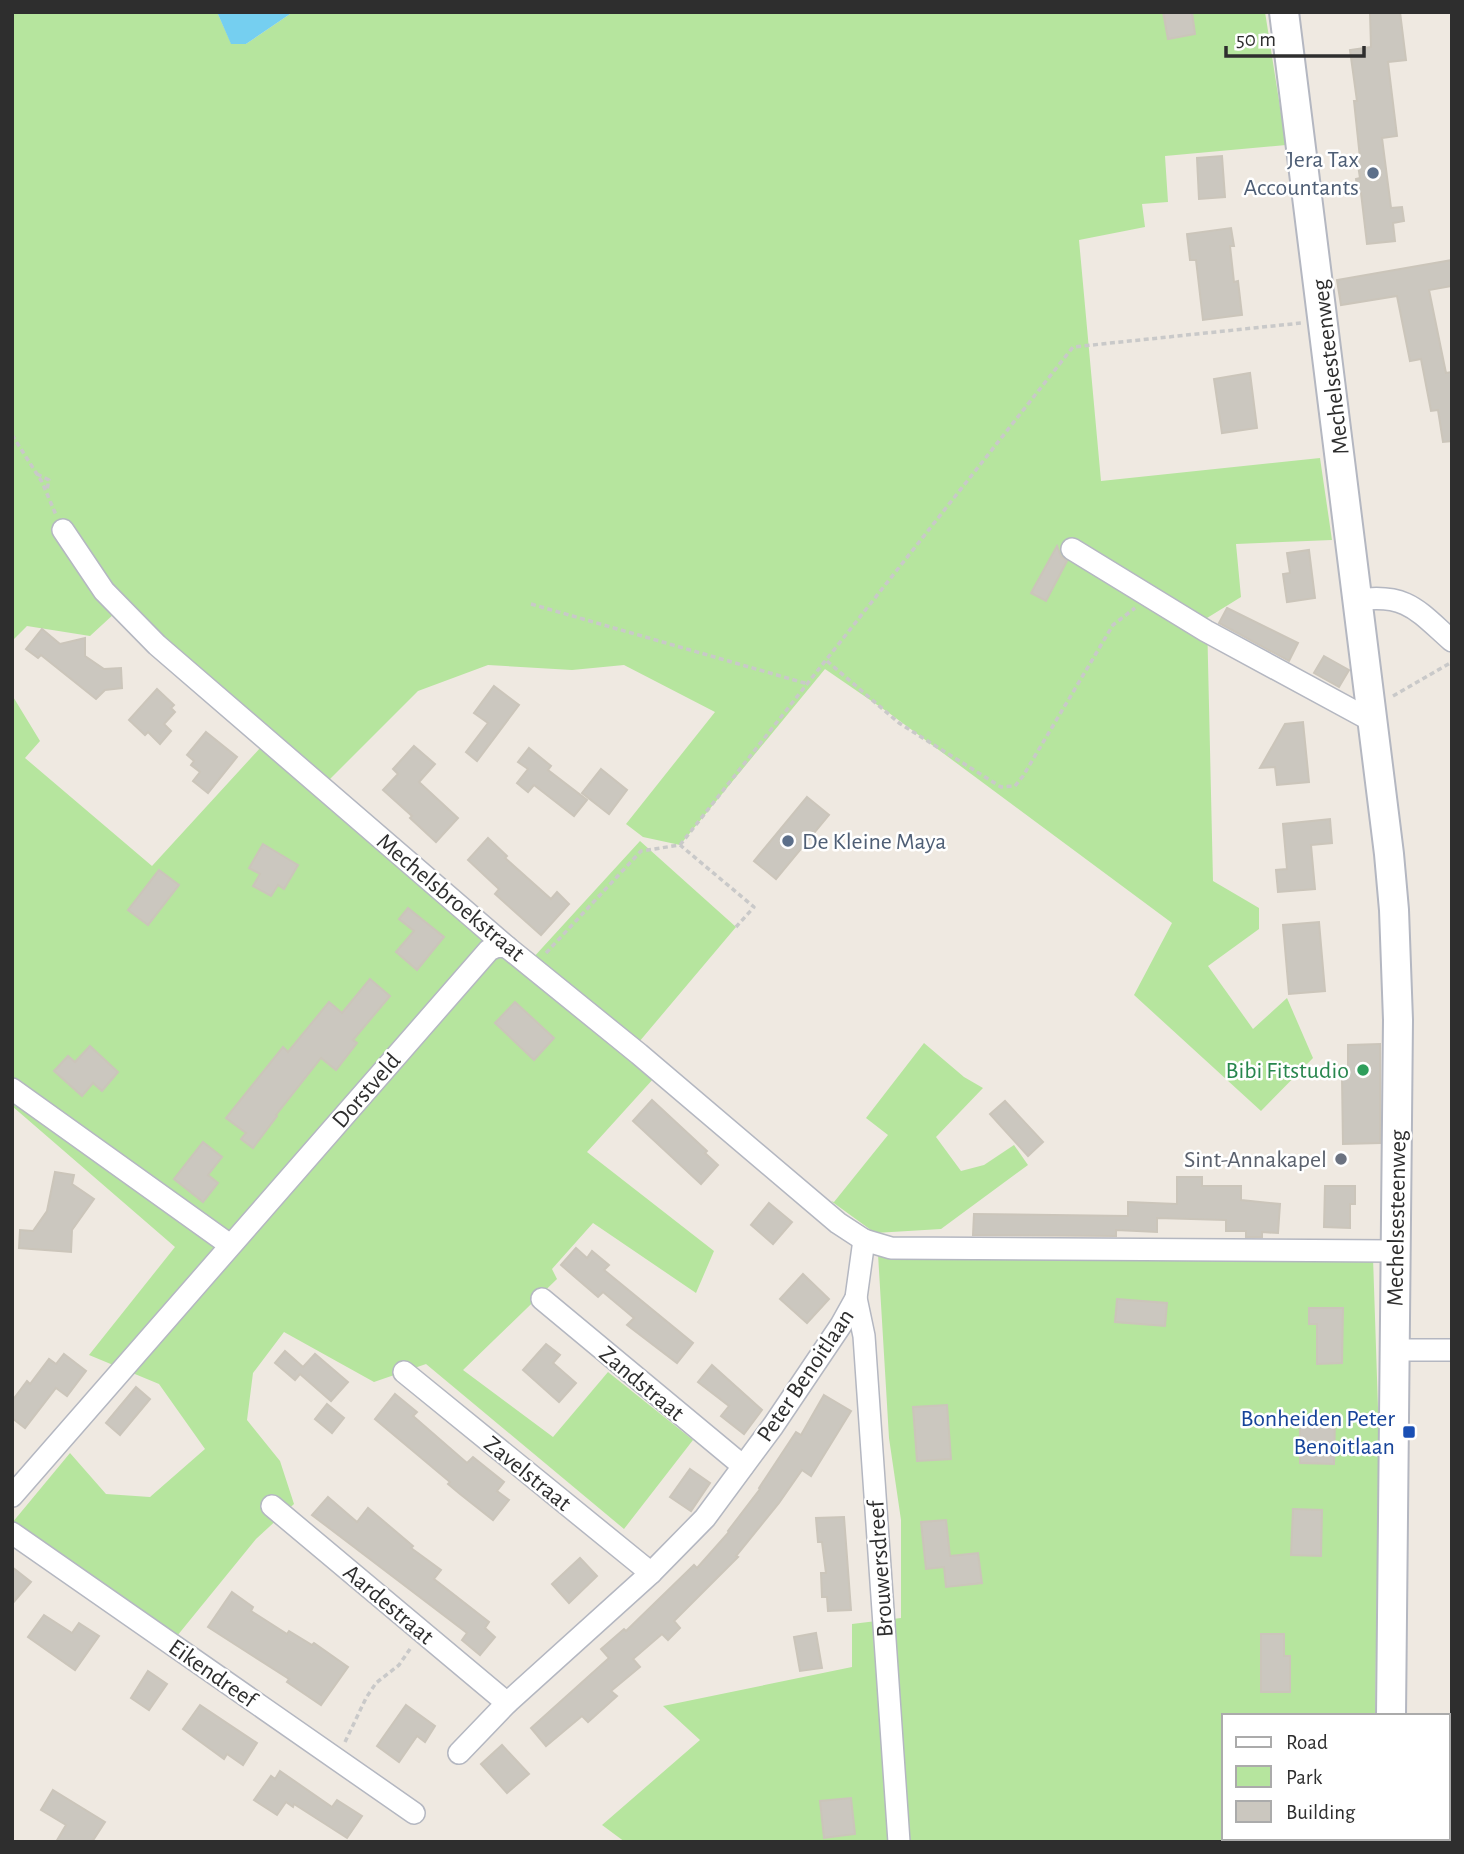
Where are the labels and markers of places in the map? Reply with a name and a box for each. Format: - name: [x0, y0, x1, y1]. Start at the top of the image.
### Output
- place label: Jera Tax Accountants: [1243, 148, 1360, 200]
- marker: Jera Tax Accountants: [1365, 165, 1381, 181]
- place label: De Kleine Maya: [802, 830, 946, 854]
- marker: De Kleine Maya: [780, 833, 796, 849]
- place label: Bibi Fitstudio: [1226, 1059, 1349, 1083]
- marker: Bibi Fitstudio: [1355, 1062, 1371, 1078]
- place label: Sint-Annakapel: [1184, 1148, 1327, 1172]
- marker: Sint-Annakapel: [1333, 1151, 1349, 1167]
- place label: Bonheiden Peter Benoitlaan: [1241, 1407, 1395, 1459]
- marker: Bonheiden Peter Benoitlaan: [1401, 1424, 1417, 1440]

